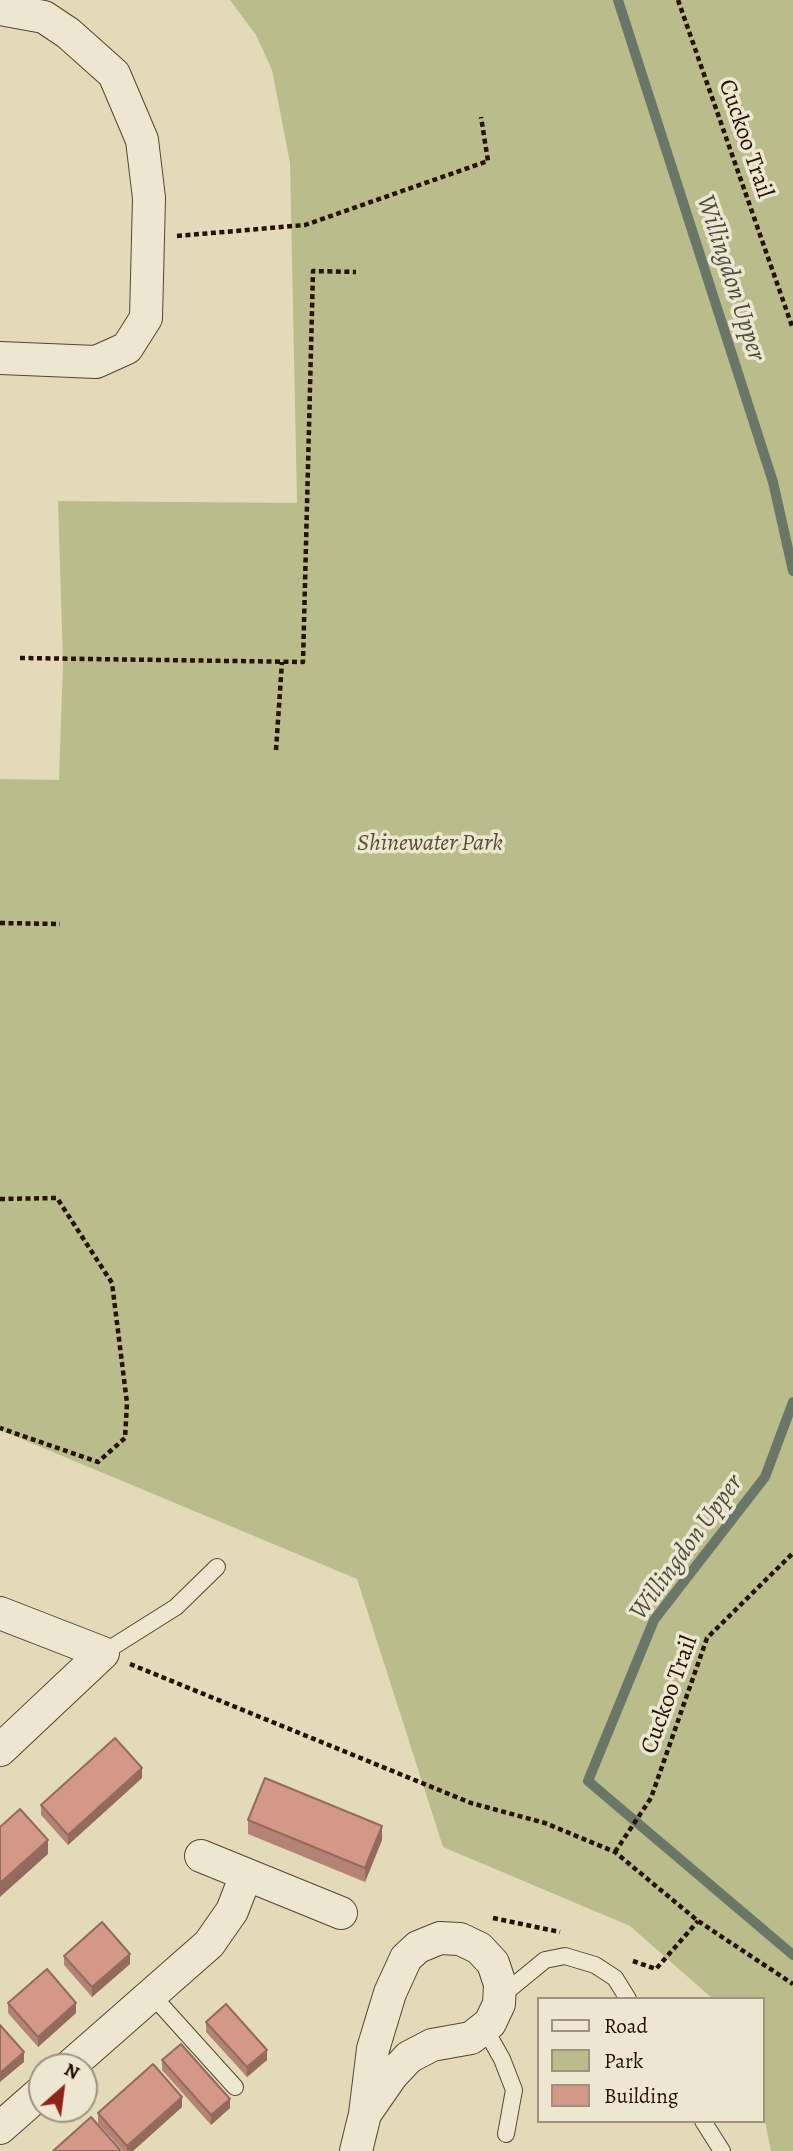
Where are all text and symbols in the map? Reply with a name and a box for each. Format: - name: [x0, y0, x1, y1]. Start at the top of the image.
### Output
- street label: Cuckoo Trail: [711, 76, 779, 202]
- water label: Willingdon Upper: [689, 191, 771, 365]
- park label: Shinewater Park: [357, 830, 503, 858]
- water label: Willingdon Upper: [624, 1469, 750, 1627]
- street label: Cuckoo Trail: [635, 1632, 705, 1758]
- legend: [538, 1997, 765, 2123]
- text: Road: [604, 2012, 648, 2040]
- text: Park: [604, 2047, 643, 2075]
- north arrow: [28, 2053, 98, 2123]
- text: N: [60, 2056, 84, 2086]
- text: Building: [604, 2082, 678, 2110]

